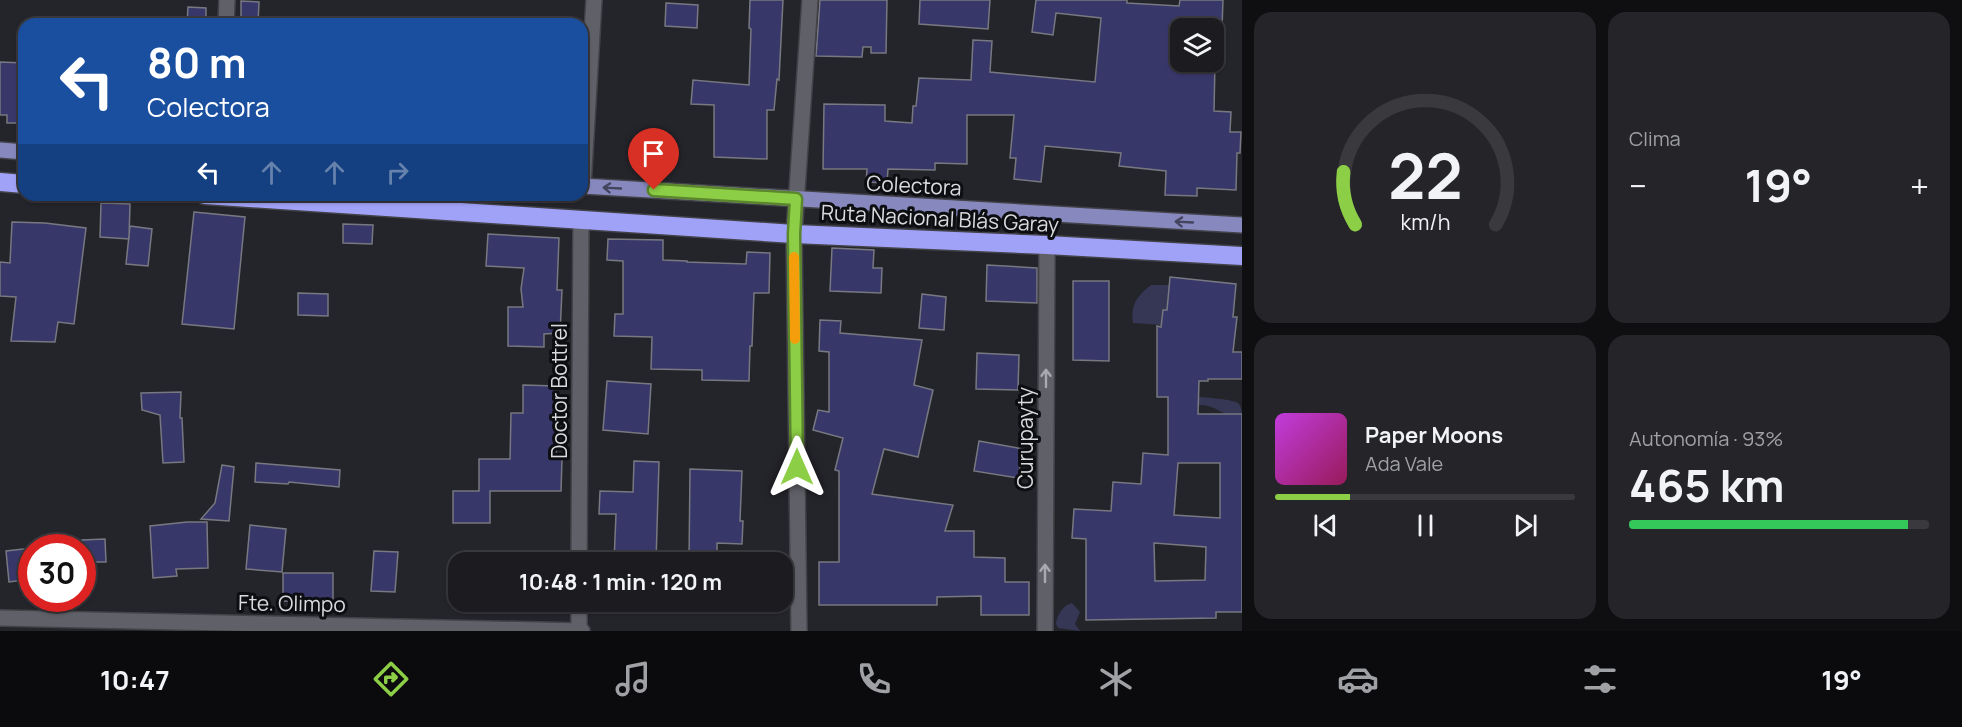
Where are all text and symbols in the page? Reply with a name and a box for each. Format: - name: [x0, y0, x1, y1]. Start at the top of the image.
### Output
- map controls: [1170, 18, 1224, 72]
- button: layers: [1170, 18, 1224, 72]
- text: 80 m: [147, 33, 247, 91]
- icon: left: [48, 42, 126, 120]
- text: Colectora: [147, 88, 270, 125]
- text: Clima: [1629, 125, 1681, 152]
- pin: [628, 128, 679, 190]
- text: 22: [1388, 132, 1462, 218]
- icon: arrive: [637, 137, 670, 170]
- text: 19°: [1744, 154, 1812, 216]
- icon: left: [192, 156, 225, 189]
- icon: ahead: [255, 156, 288, 189]
- icon: ahead: [318, 156, 351, 189]
- icon: right: [381, 156, 414, 189]
- text: −: [1629, 163, 1647, 208]
- text: +: [1910, 163, 1929, 208]
- street label: Colectora: [866, 169, 962, 201]
- one-way arrow: [602, 182, 622, 193]
- street label: Ruta Nacional Blás Garay: [820, 198, 1060, 238]
- text: km/h: [1400, 207, 1450, 236]
- one-way arrow: [1174, 216, 1194, 227]
- street label: Doctor Bottrel: [545, 323, 573, 459]
- one-way arrow: [1040, 368, 1052, 388]
- street label: Curupayty: [1011, 387, 1039, 489]
- text: Paper Moons: [1365, 420, 1503, 450]
- text: Autonomía · 93%: [1629, 425, 1783, 452]
- position arrow: [765, 435, 829, 499]
- text: Ada Vale: [1365, 450, 1443, 477]
- text: 465 km: [1629, 454, 1784, 516]
- icon: previous: [1309, 509, 1342, 542]
- icon: pause: [1409, 509, 1442, 542]
- icon: next: [1509, 509, 1542, 542]
- speed limit sign: 30: [18, 534, 96, 612]
- one-way arrow: [1039, 563, 1051, 583]
- text: 10:48 · 1 min · 120 m: [519, 567, 722, 597]
- street label: Fte. Olimpo: [238, 588, 346, 618]
- icon: directions: [370, 658, 412, 700]
- icon: music: [612, 658, 654, 700]
- icon: phone: [853, 658, 895, 700]
- icon: climate: [1095, 658, 1137, 700]
- icon: car: [1337, 658, 1379, 700]
- icon: filters: [1579, 658, 1621, 700]
- text: 10:47: [100, 661, 170, 698]
- text: 19°: [1821, 661, 1862, 698]

